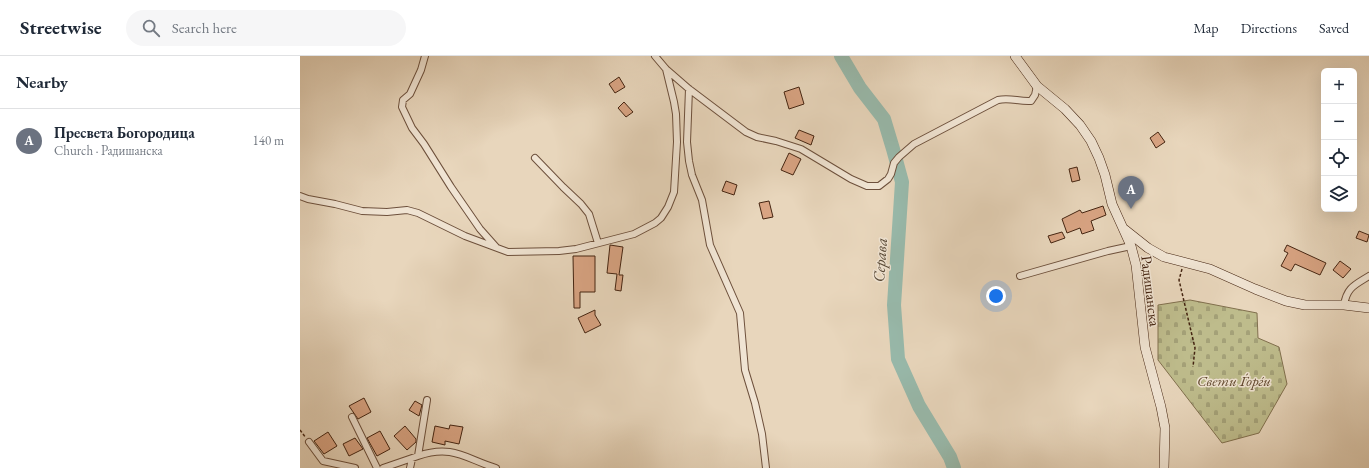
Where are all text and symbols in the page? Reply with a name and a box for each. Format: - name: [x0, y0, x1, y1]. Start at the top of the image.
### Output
- search box: [126, 10, 406, 46]
- text: Streetwise: [20, 15, 102, 40]
- icon: search: [140, 17, 162, 39]
- text: Search here: [172, 18, 237, 37]
- text: Map: [1193, 19, 1219, 37]
- text: Directions: [1241, 19, 1297, 37]
- text: Saved: [1319, 19, 1349, 37]
- map controls: [1321, 68, 1357, 212]
- button: +: [1321, 68, 1357, 104]
- text: Nearby: [16, 71, 68, 93]
- button: −: [1321, 104, 1357, 140]
- text: Пресвета Богородица: [54, 123, 195, 142]
- text: A: [24, 132, 34, 149]
- text: 140 m: [253, 132, 284, 149]
- button: locate: [1321, 140, 1357, 176]
- text: Church · Радишанска: [54, 142, 163, 159]
- pin: A: [1118, 176, 1144, 209]
- button: layers: [1321, 176, 1357, 212]
- water label: Серава: [868, 237, 892, 283]
- street label: Радишанска: [1137, 254, 1165, 328]
- your location: [986, 286, 1006, 306]
- park label: Свети Ѓорѓи: [1197, 371, 1271, 390]

